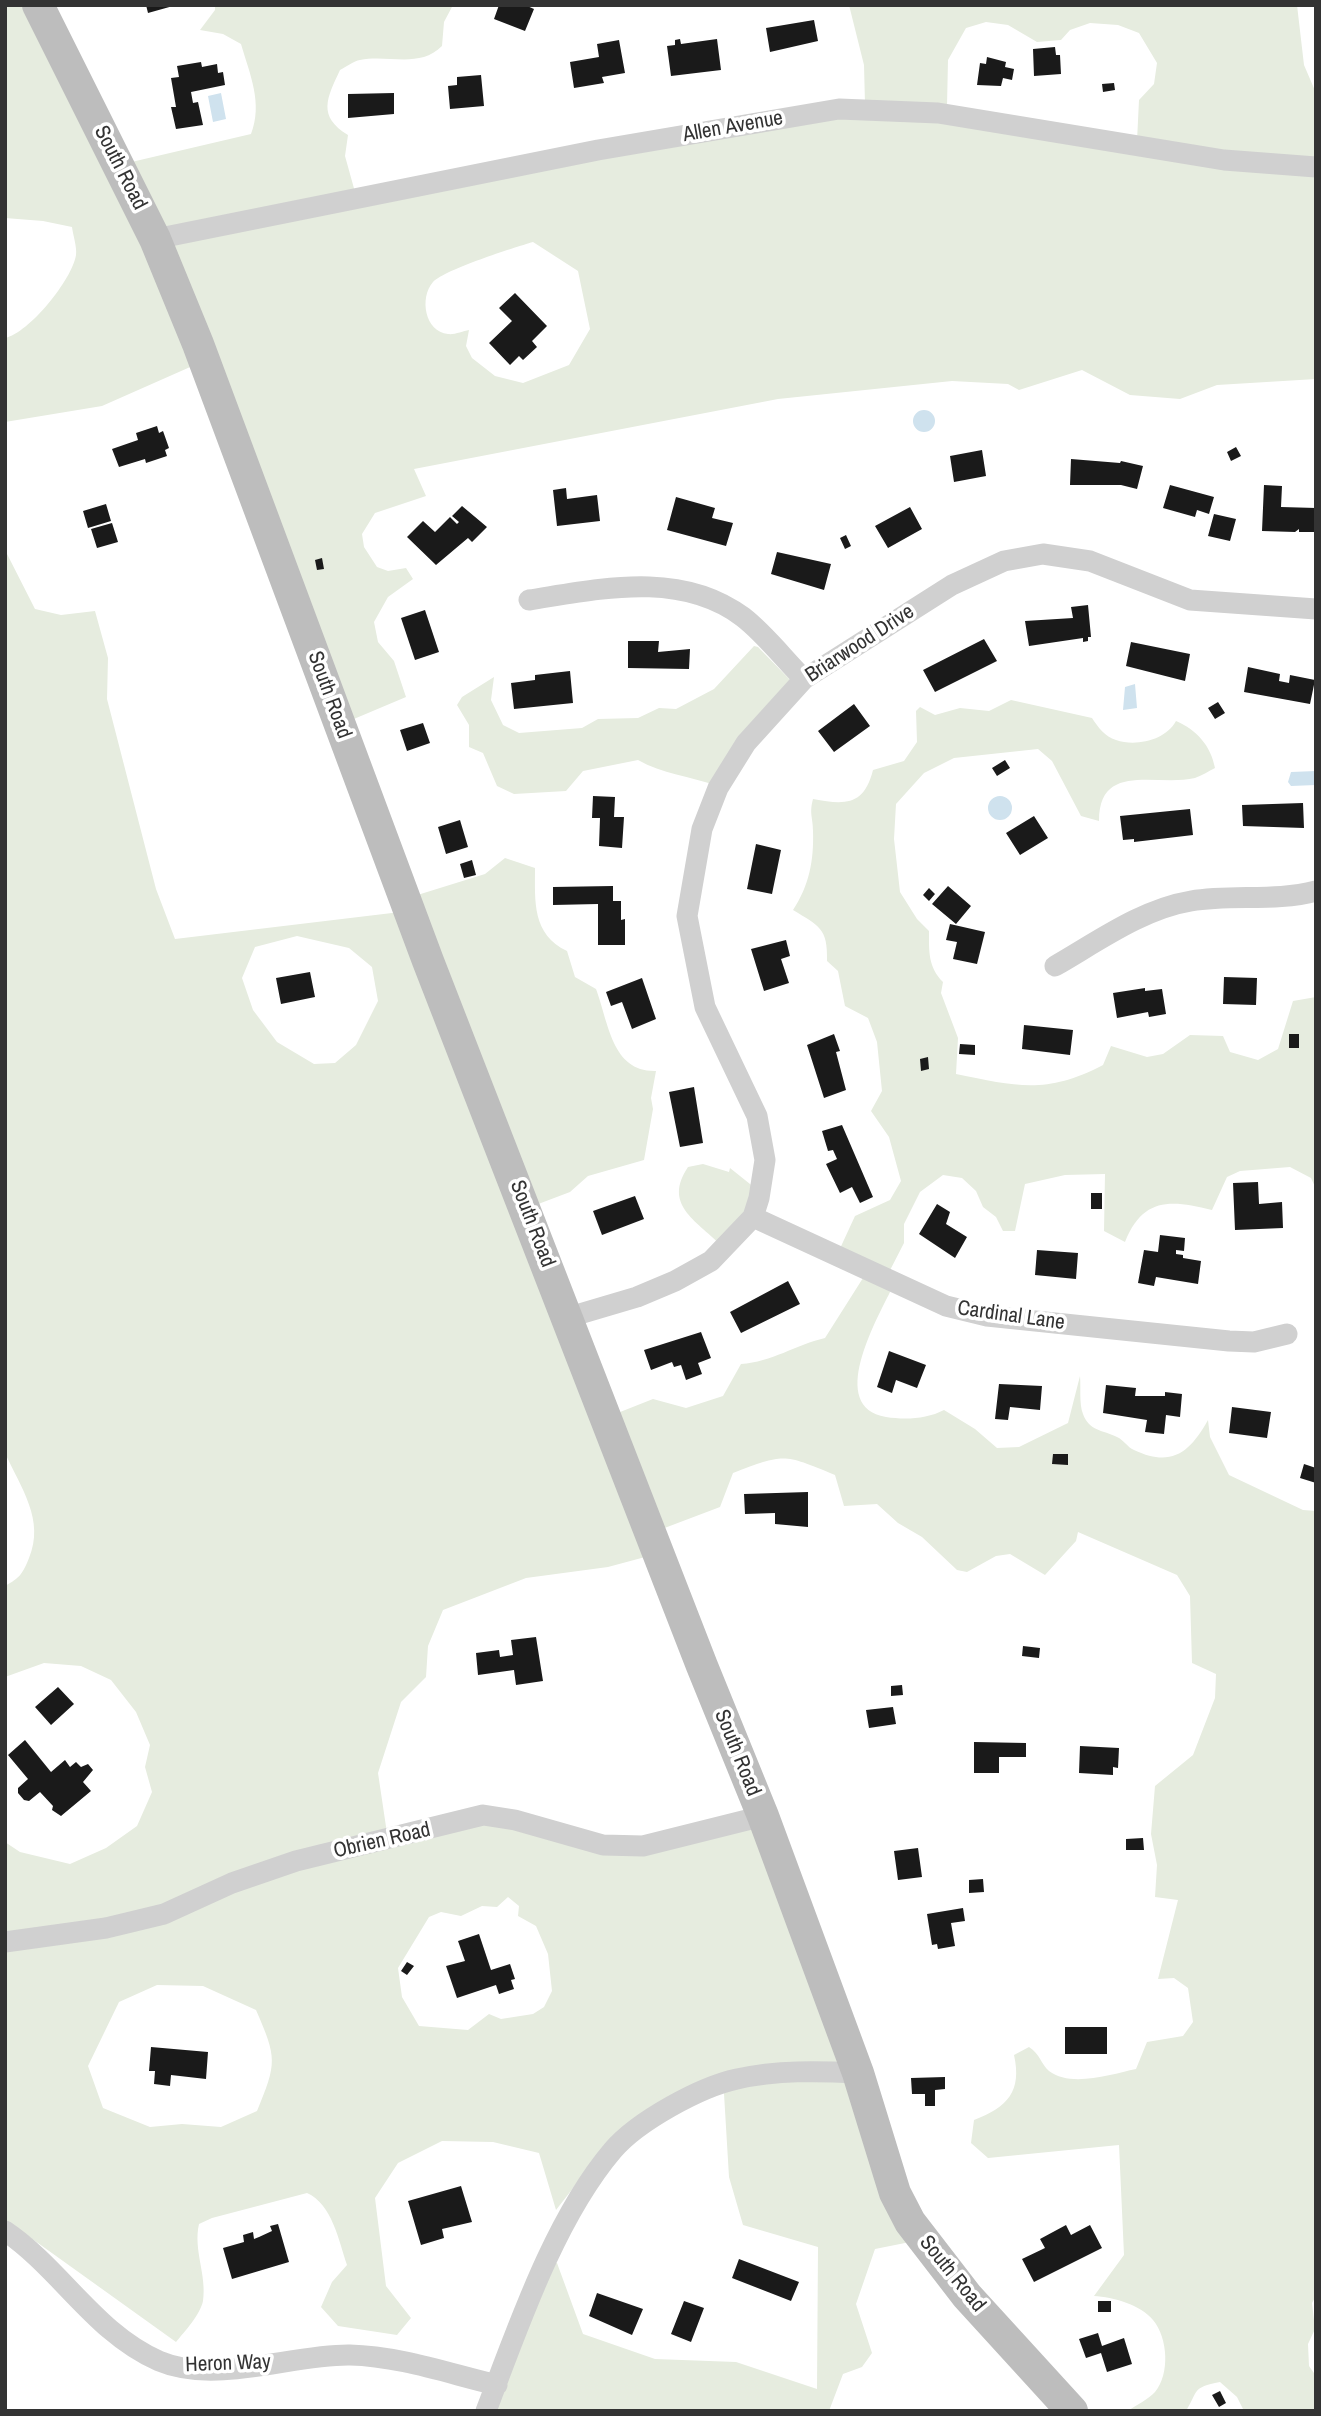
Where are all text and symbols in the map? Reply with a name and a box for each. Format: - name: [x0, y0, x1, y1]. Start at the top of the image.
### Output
- street label: Allen Avenue: [681, 106, 785, 148]
- street label: South Road: [88, 122, 152, 214]
- street label: Briarwood Drive: [801, 600, 919, 688]
- street label: South Road: [302, 648, 356, 742]
- street label: South Road: [504, 1177, 560, 1271]
- street label: Cardinal Lane: [956, 1296, 1066, 1336]
- street label: South Road: [708, 1706, 766, 1800]
- street label: Obrien Road: [331, 1818, 433, 1864]
- street label: South Road: [914, 2231, 990, 2317]
- street label: Heron Way: [185, 2350, 271, 2378]

